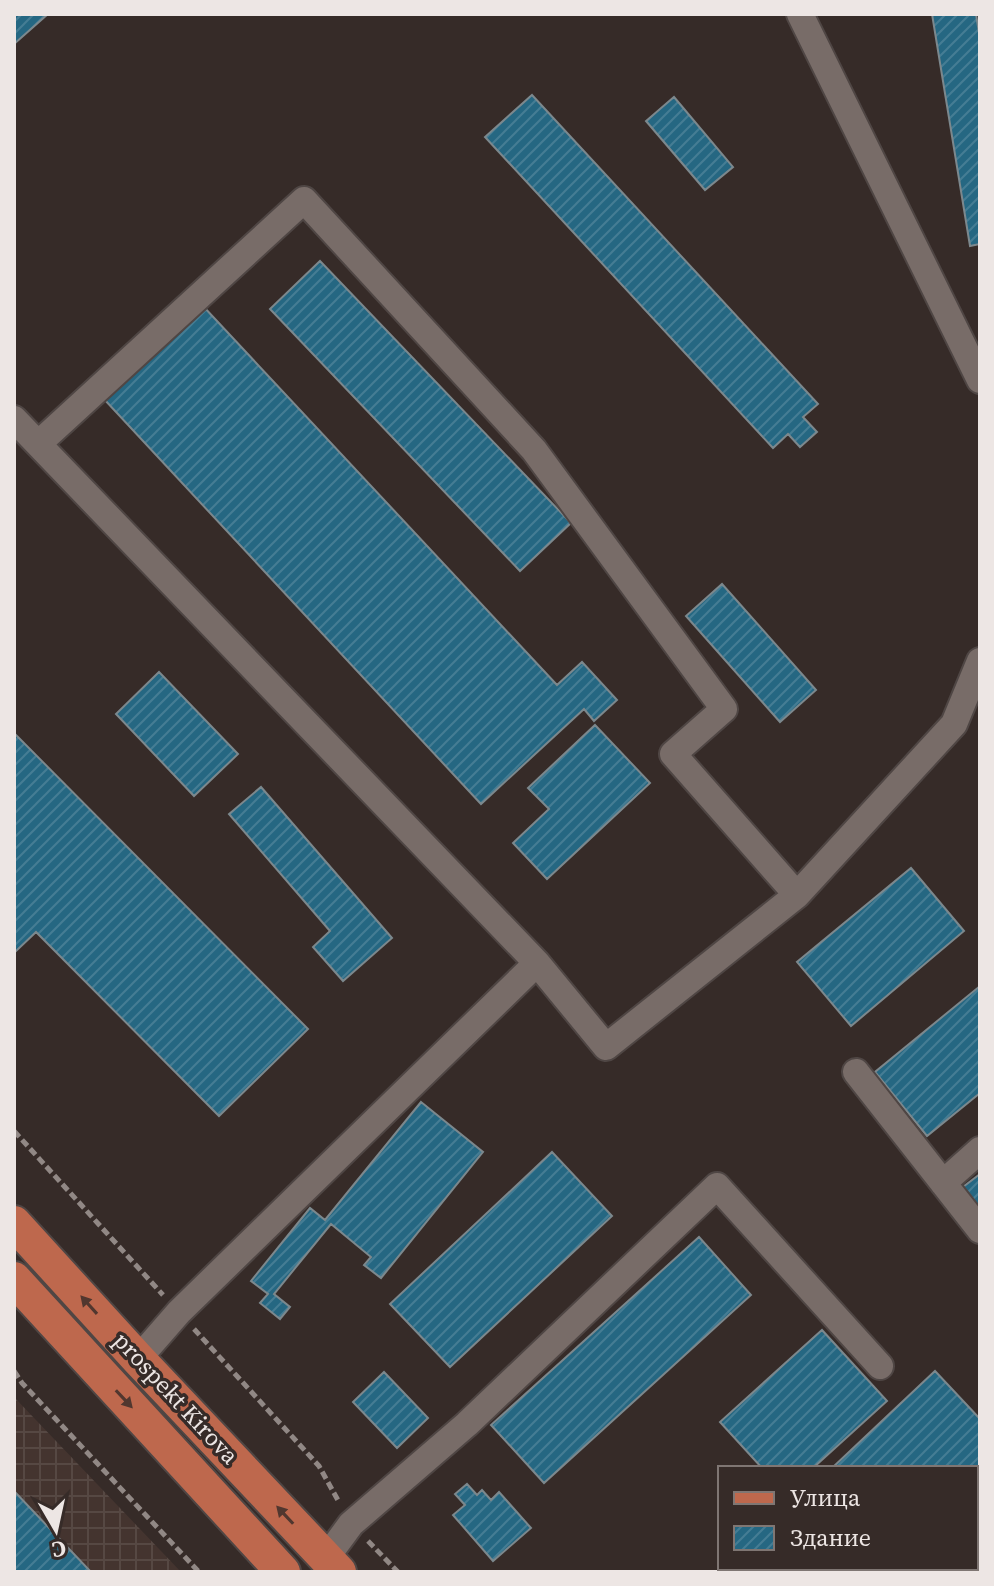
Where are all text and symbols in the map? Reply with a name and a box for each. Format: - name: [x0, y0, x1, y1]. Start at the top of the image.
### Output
- one-way arrow: [81, 1295, 98, 1315]
- street label: prospekt Kirova: [106, 1324, 247, 1472]
- one-way arrow: [114, 1389, 132, 1408]
- legend: [718, 1466, 978, 1570]
- text: Улица: [790, 1481, 861, 1514]
- north arrow: [16, 1490, 96, 1570]
- one-way arrow: [277, 1506, 295, 1525]
- text: Здание: [790, 1521, 871, 1554]
- text: С: [50, 1534, 68, 1566]

